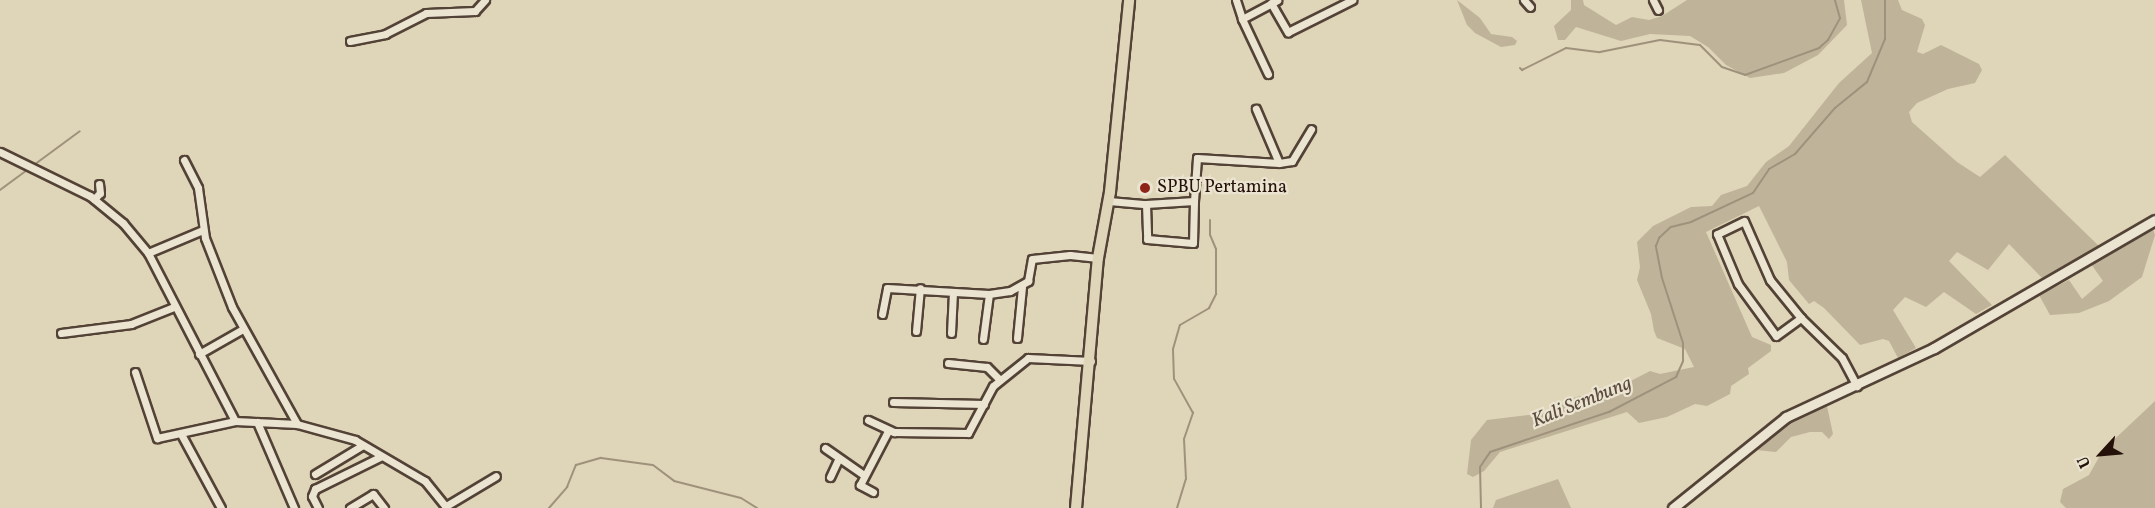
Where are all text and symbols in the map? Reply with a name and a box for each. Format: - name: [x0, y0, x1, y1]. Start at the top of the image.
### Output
- place label: SPBU Pertamina: [1157, 177, 1287, 199]
- marker: SPBU Pertamina: [1138, 181, 1152, 195]
- water label: Kali Sembung: [1529, 372, 1635, 434]
- north arrow: [2071, 424, 2131, 484]
- text: U: [2073, 452, 2097, 472]

